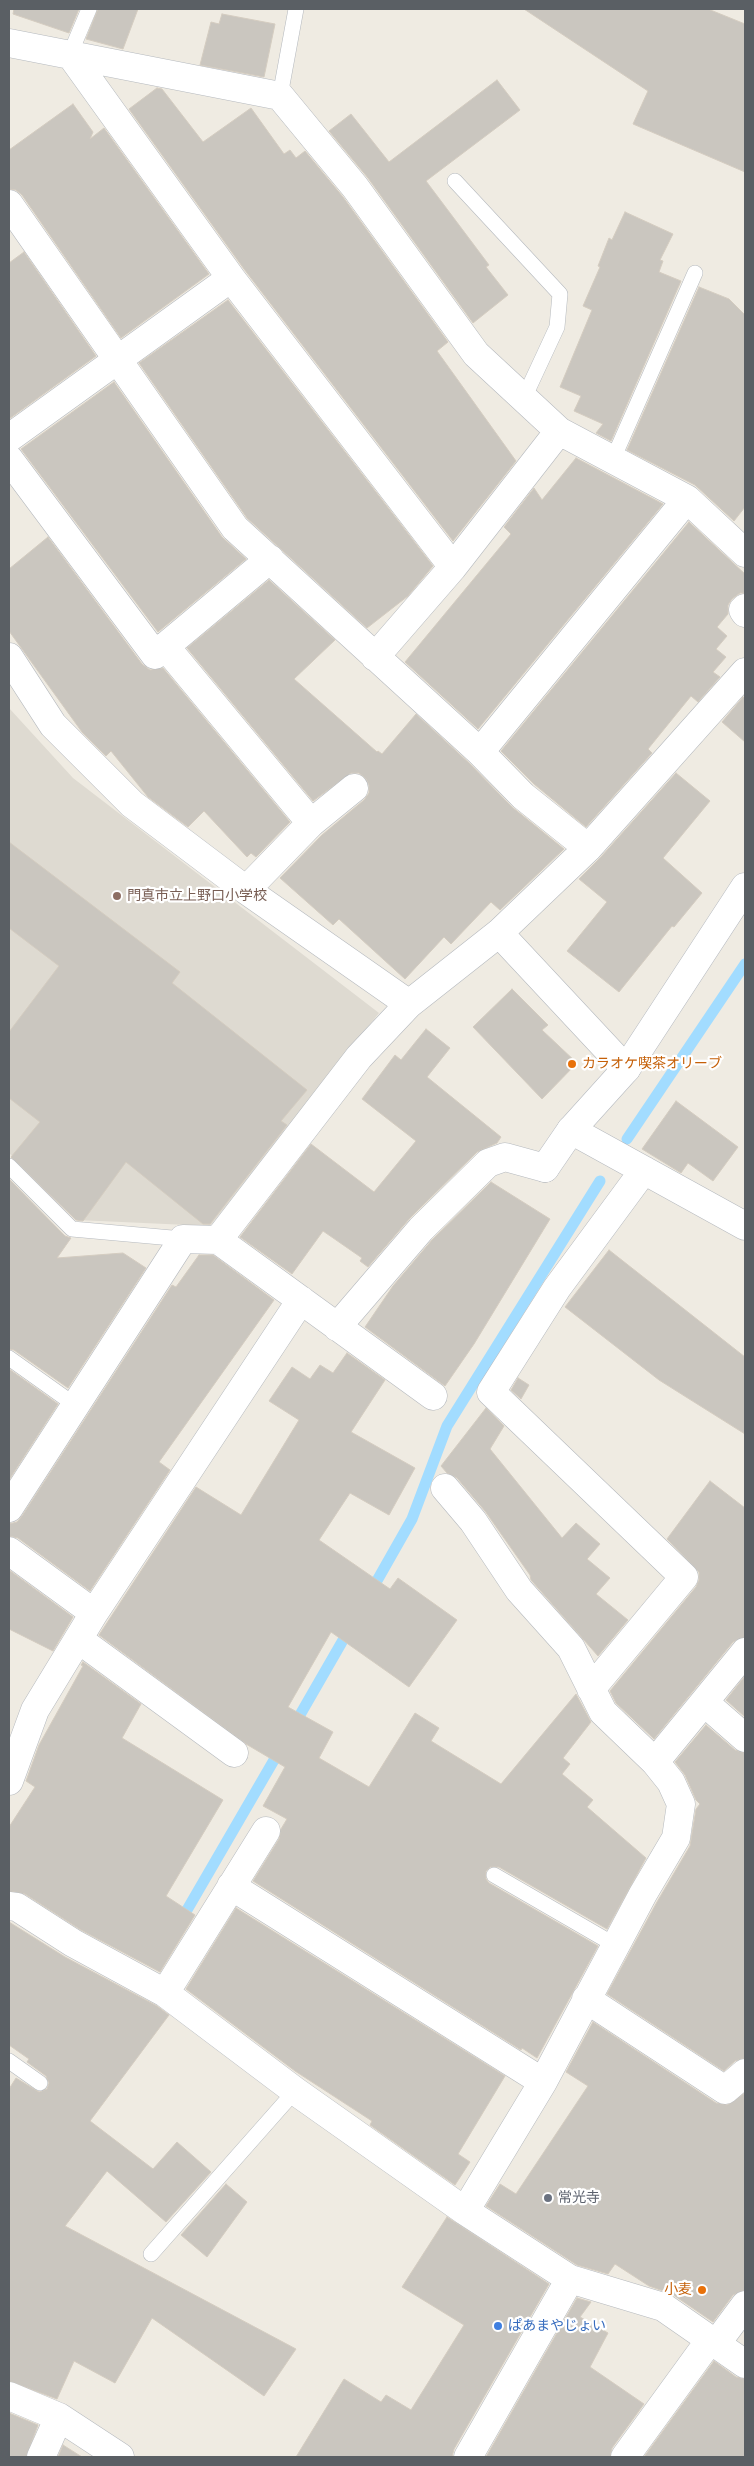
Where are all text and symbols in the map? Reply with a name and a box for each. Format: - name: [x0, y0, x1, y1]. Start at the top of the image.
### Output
- place label: 門真市立上野口小学校: [127, 888, 267, 904]
- marker: 門真市立上野口小学校: [111, 890, 123, 902]
- place label: カラオケ喫茶オリーブ: [582, 1056, 722, 1072]
- marker: カラオケ喫茶オリーブ: [566, 1058, 578, 1070]
- place label: 常光寺: [558, 2190, 600, 2206]
- marker: 常光寺: [542, 2192, 554, 2204]
- place label: 小麦: [664, 2282, 692, 2298]
- marker: 小麦: [696, 2284, 708, 2296]
- place label: ぱあまやじょい: [508, 2318, 606, 2334]
- marker: ぱあまやじょい: [492, 2320, 504, 2332]

